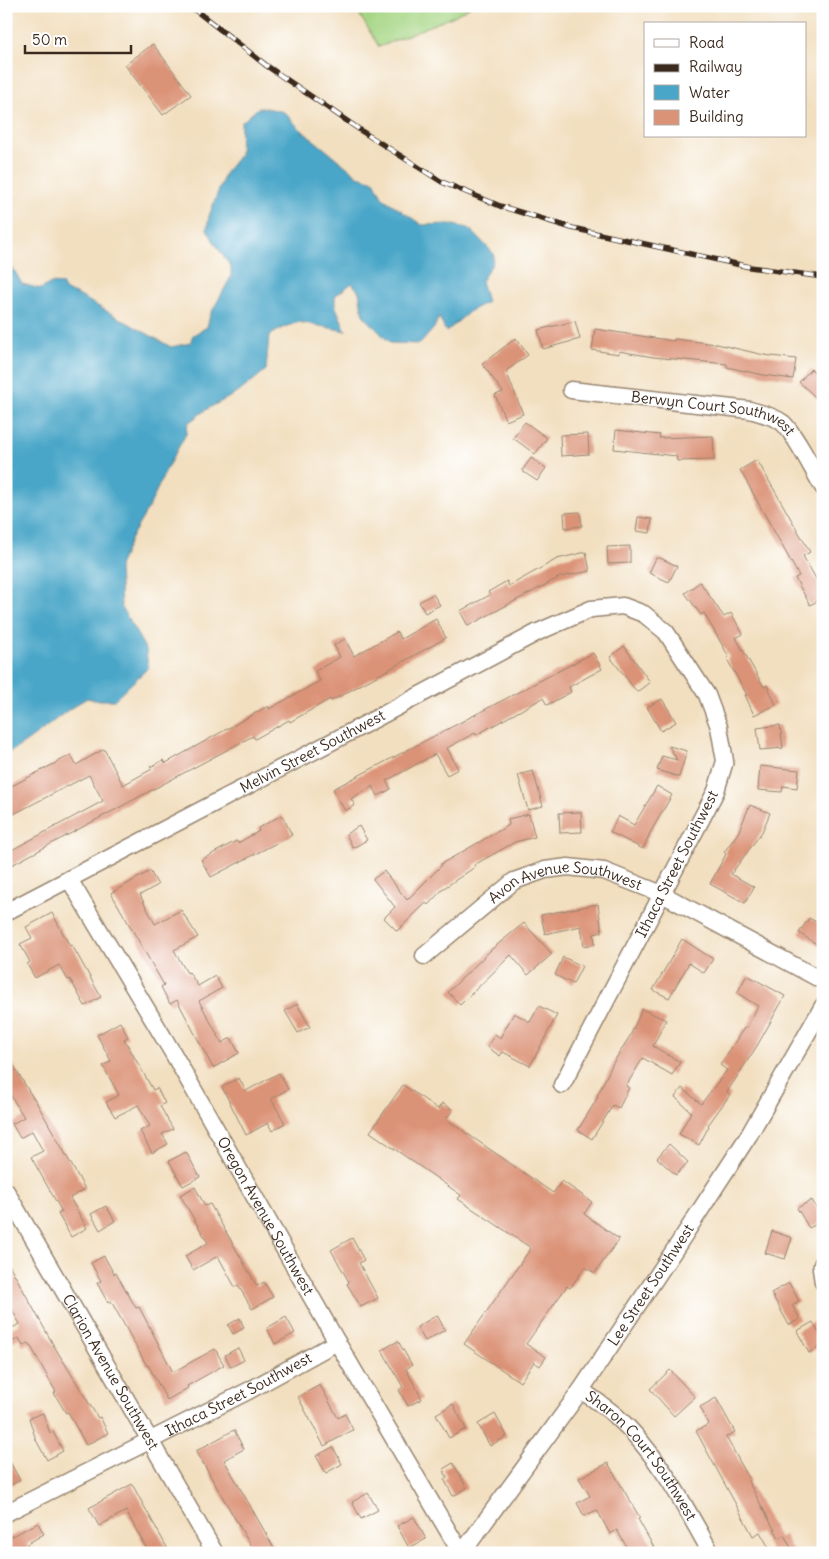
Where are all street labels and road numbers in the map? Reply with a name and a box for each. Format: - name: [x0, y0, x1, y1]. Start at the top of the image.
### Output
- street label: Berwyn Court Southwest: [630, 387, 800, 439]
- street label: Melvin Street Southwest: [237, 705, 388, 797]
- street label: Ithaca Street Southwest: [631, 787, 722, 940]
- street label: Avon Avenue Southwest: [484, 857, 645, 907]
- street label: Oregon Avenue Southwest: [213, 1133, 318, 1298]
- street label: Lee Street Southwest: [603, 1220, 698, 1349]
- street label: Clarion Avenue Southwest: [58, 1290, 163, 1453]
- street label: Ithaca Street Southwest: [162, 1348, 315, 1440]
- street label: Sharon Court Southwest: [582, 1386, 701, 1524]

